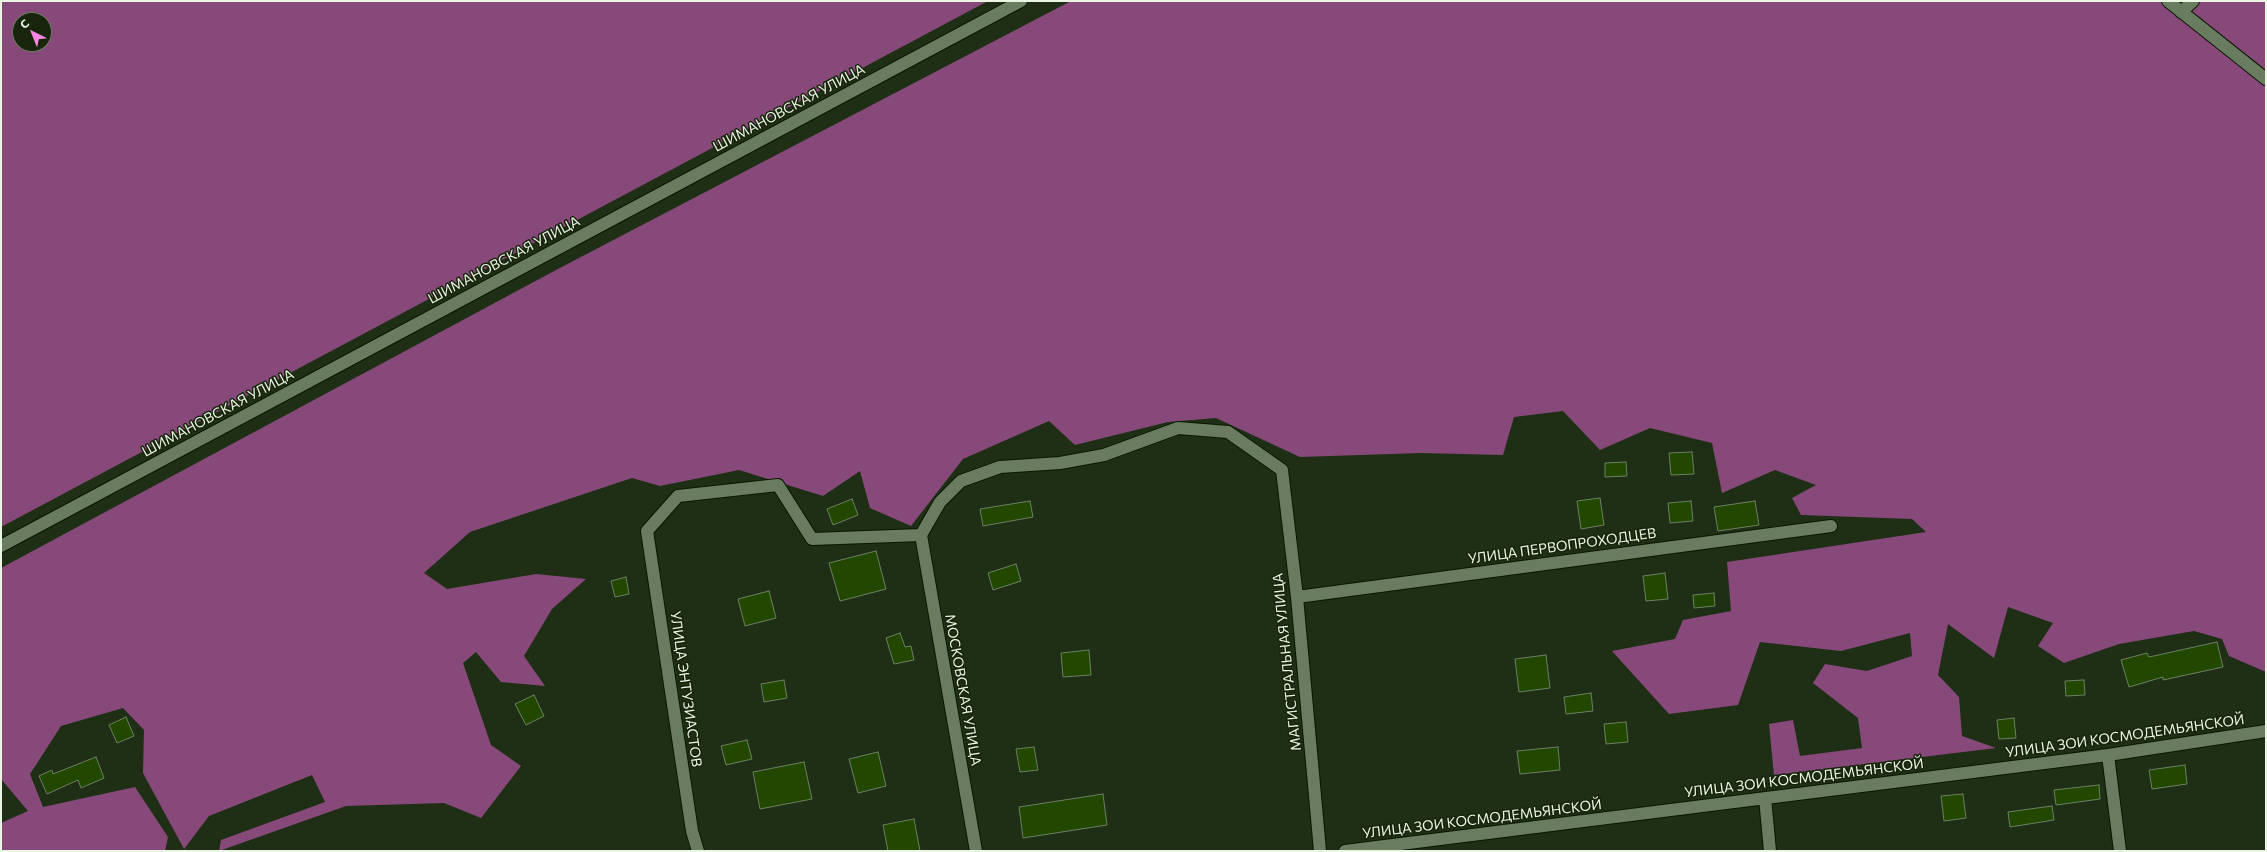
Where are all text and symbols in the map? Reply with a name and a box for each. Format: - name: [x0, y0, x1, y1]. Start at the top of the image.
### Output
- north arrow: [12, 12, 52, 52]
- text: С: [17, 16, 31, 31]
- street label: ШИМАНОВСКАЯ УЛИЦА: [710, 61, 868, 155]
- street label: ШИМАНОВСКАЯ УЛИЦА: [425, 213, 583, 307]
- street label: ШИМАНОВСКАЯ УЛИЦА: [139, 366, 297, 460]
- street label: УЛИЦА ПЕРВОПРОХОДЦЕВ: [1467, 524, 1657, 568]
- street label: МАГИСТРАЛЬНАЯ УЛИЦА: [1269, 572, 1305, 752]
- street label: УЛИЦА ЭНТУЗИАСТОВ: [667, 610, 705, 768]
- street label: МОСКОВСКАЯ УЛИЦА: [941, 613, 985, 767]
- street label: УЛИЦА ЗОИ КОСМОДЕМЬЯНСКОЙ: [2004, 711, 2246, 761]
- street label: УЛИЦА ЗОИ КОСМОДЕМЬЯНСКОЙ: [1683, 755, 1925, 801]
- street label: УЛИЦА ЗОИ КОСМОДЕМЬЯНСКОЙ: [1361, 796, 1603, 842]

